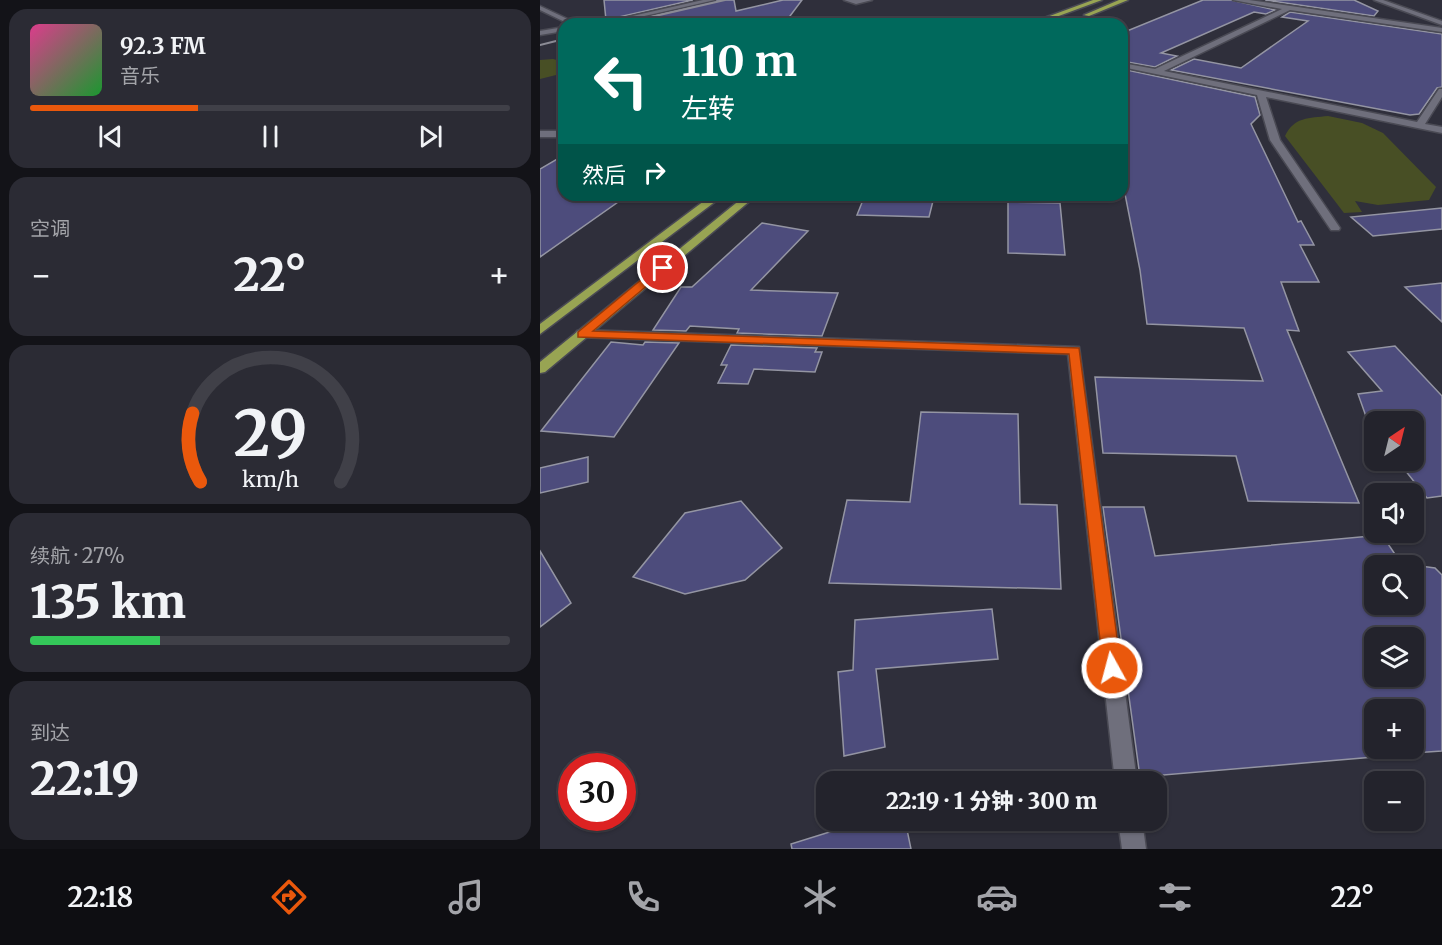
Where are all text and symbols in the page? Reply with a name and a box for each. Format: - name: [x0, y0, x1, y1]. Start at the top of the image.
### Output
- text: 92.3 FM: [120, 32, 206, 60]
- text: 110 m: [681, 35, 797, 87]
- icon: left: [582, 42, 660, 120]
- text: 音乐: [120, 63, 160, 88]
- text: 左转: [681, 91, 735, 125]
- icon: previous: [94, 120, 127, 153]
- icon: pause: [254, 120, 287, 153]
- icon: next: [414, 120, 447, 153]
- icon: right: [638, 156, 671, 189]
- text: 然后: [582, 161, 626, 189]
- text: 空调: [30, 216, 70, 241]
- pin: [637, 242, 688, 293]
- text: 22°: [233, 247, 307, 303]
- icon: arrive: [646, 251, 679, 284]
- text: −: [30, 255, 52, 296]
- text: +: [488, 255, 510, 296]
- text: 29: [233, 395, 307, 473]
- north arrow: [1364, 411, 1424, 471]
- map controls: [1364, 411, 1424, 831]
- text: km/h: [242, 466, 298, 493]
- button: sound: [1364, 483, 1424, 543]
- text: 续航 · 27%: [30, 543, 125, 568]
- button: search: [1364, 555, 1424, 615]
- text: 135 km: [30, 574, 186, 630]
- button: layers: [1364, 627, 1424, 687]
- position arrow: [1080, 636, 1144, 700]
- button: +: [1364, 699, 1424, 759]
- text: 到达: [30, 720, 70, 745]
- text: 22:19: [30, 751, 139, 807]
- speed limit sign: 30: [558, 753, 636, 831]
- button: −: [1364, 771, 1424, 831]
- text: 22:19 · 1 分钟 · 300 m: [886, 787, 1097, 815]
- icon: directions: [268, 876, 310, 918]
- icon: music: [445, 876, 487, 918]
- icon: phone: [622, 876, 664, 918]
- icon: climate: [799, 876, 841, 918]
- icon: car: [976, 876, 1018, 918]
- icon: filters: [1154, 876, 1196, 918]
- text: 22:18: [68, 880, 133, 914]
- text: 22°: [1331, 880, 1374, 914]

